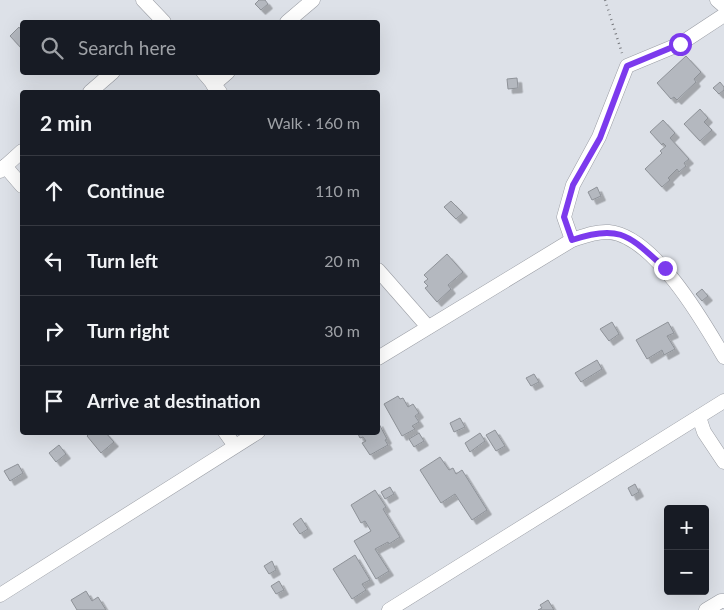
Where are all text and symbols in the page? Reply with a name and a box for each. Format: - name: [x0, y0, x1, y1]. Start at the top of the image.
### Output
- search box: [20, 20, 380, 75]
- route start: [669, 33, 692, 56]
- icon: search: [38, 34, 66, 62]
- text: Search here: [78, 36, 176, 59]
- text: 2 min: [40, 110, 92, 135]
- text: Walk · 160 m: [267, 113, 360, 132]
- icon: ahead: [40, 177, 68, 205]
- text: Continue: [87, 179, 165, 202]
- text: 110 m: [315, 181, 360, 200]
- icon: left: [40, 247, 68, 275]
- text: Turn left: [87, 249, 158, 272]
- text: 20 m: [324, 251, 360, 270]
- route end: [654, 257, 677, 280]
- icon: right: [40, 317, 68, 345]
- text: Turn right: [87, 319, 169, 342]
- text: 30 m: [324, 321, 360, 340]
- icon: arrive: [40, 387, 68, 415]
- text: Arrive at destination: [87, 389, 260, 412]
- map controls: [664, 505, 709, 595]
- button: +: [664, 505, 709, 550]
- button: −: [664, 550, 709, 595]

